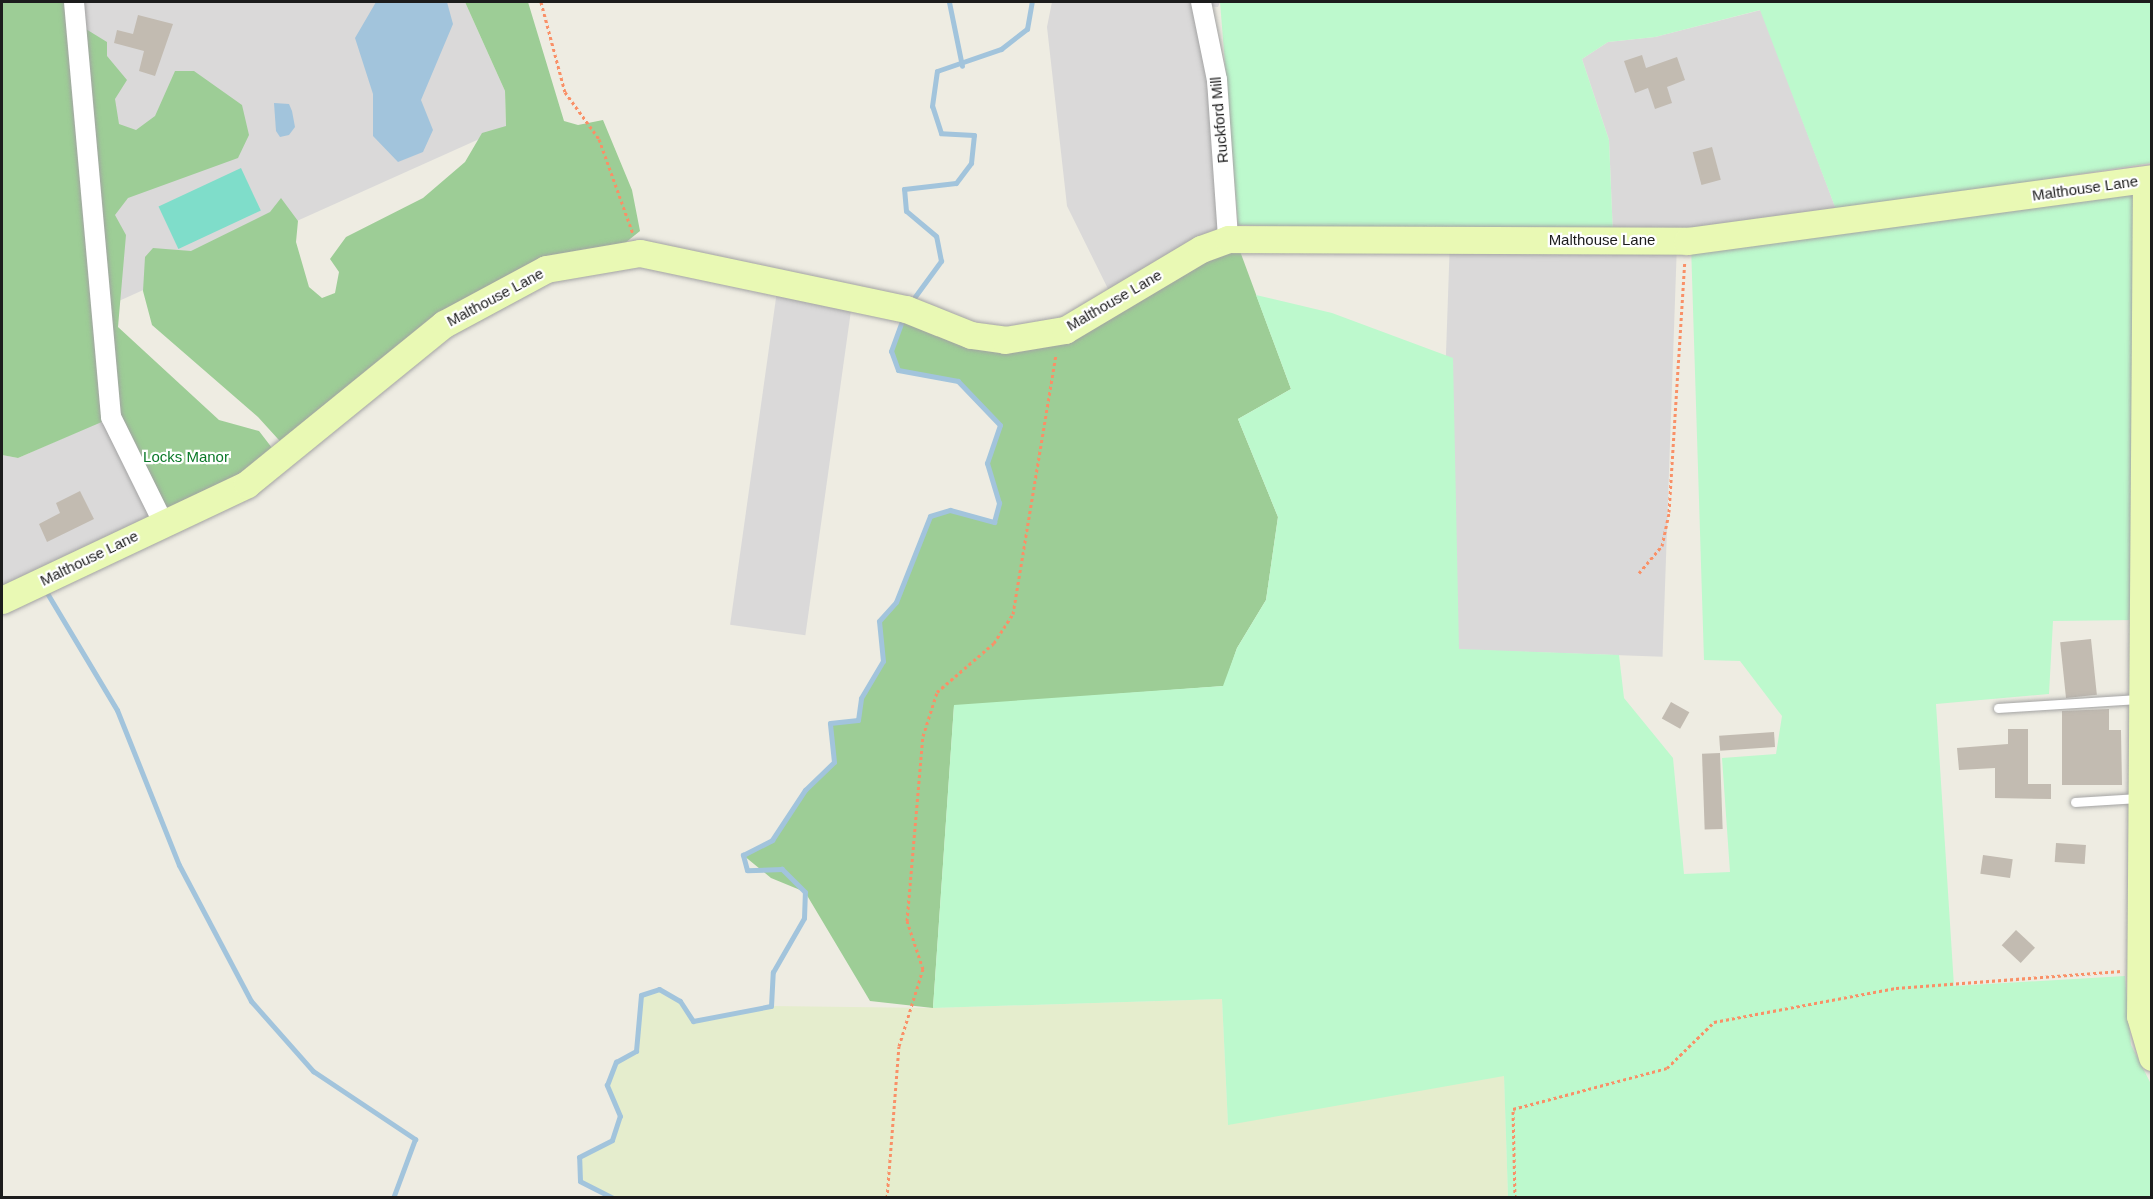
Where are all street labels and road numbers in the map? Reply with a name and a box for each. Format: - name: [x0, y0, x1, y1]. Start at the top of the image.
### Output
- street label: Ruckford Mill: [1206, 76, 1232, 164]
- street label: Malthouse Lane: [2031, 172, 2139, 204]
- street label: Malthouse Lane: [1549, 231, 1655, 249]
- street label: Malthouse Lane: [444, 264, 546, 330]
- street label: Malthouse Lane: [1063, 266, 1165, 334]
- street label: Malthouse Lane: [37, 527, 141, 589]

